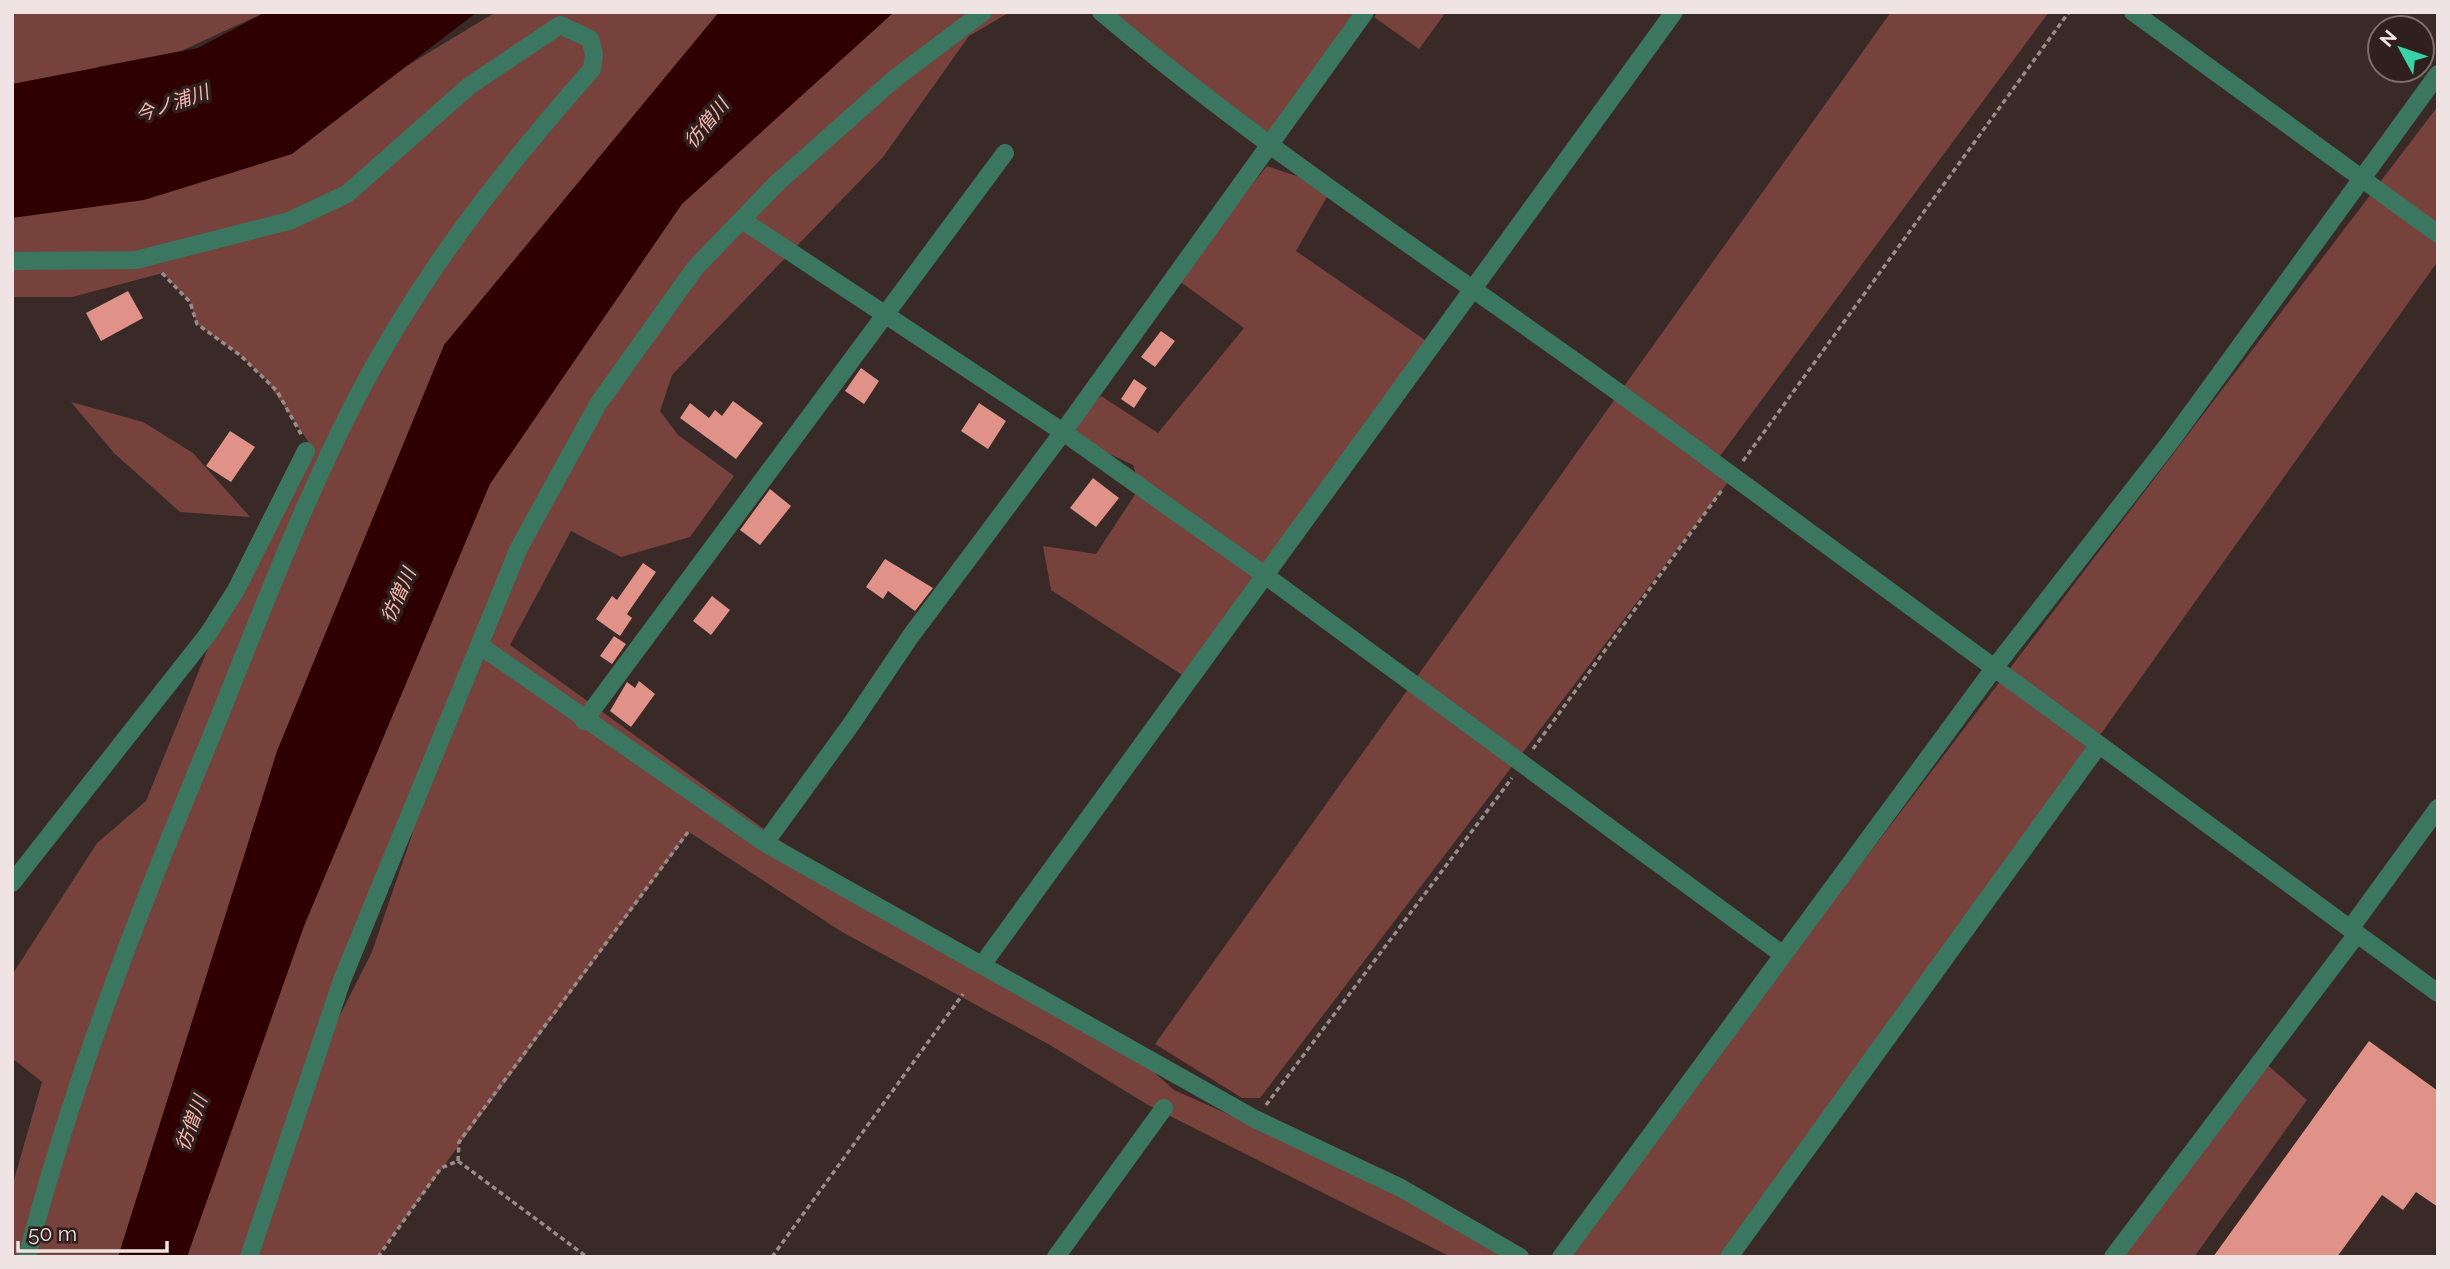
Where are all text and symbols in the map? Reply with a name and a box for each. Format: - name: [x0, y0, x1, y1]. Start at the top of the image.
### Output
- north arrow: [2366, 14, 2436, 84]
- text: N: [2375, 25, 2401, 51]
- water label: 今ノ浦川: [132, 80, 213, 126]
- water label: 彷僧川: [680, 92, 734, 152]
- water label: 彷僧川: [376, 563, 420, 626]
- water label: 彷僧川: [171, 1091, 212, 1154]
- scale bar: [18, 1210, 166, 1254]
- text: 50 m: [28, 1221, 77, 1246]

